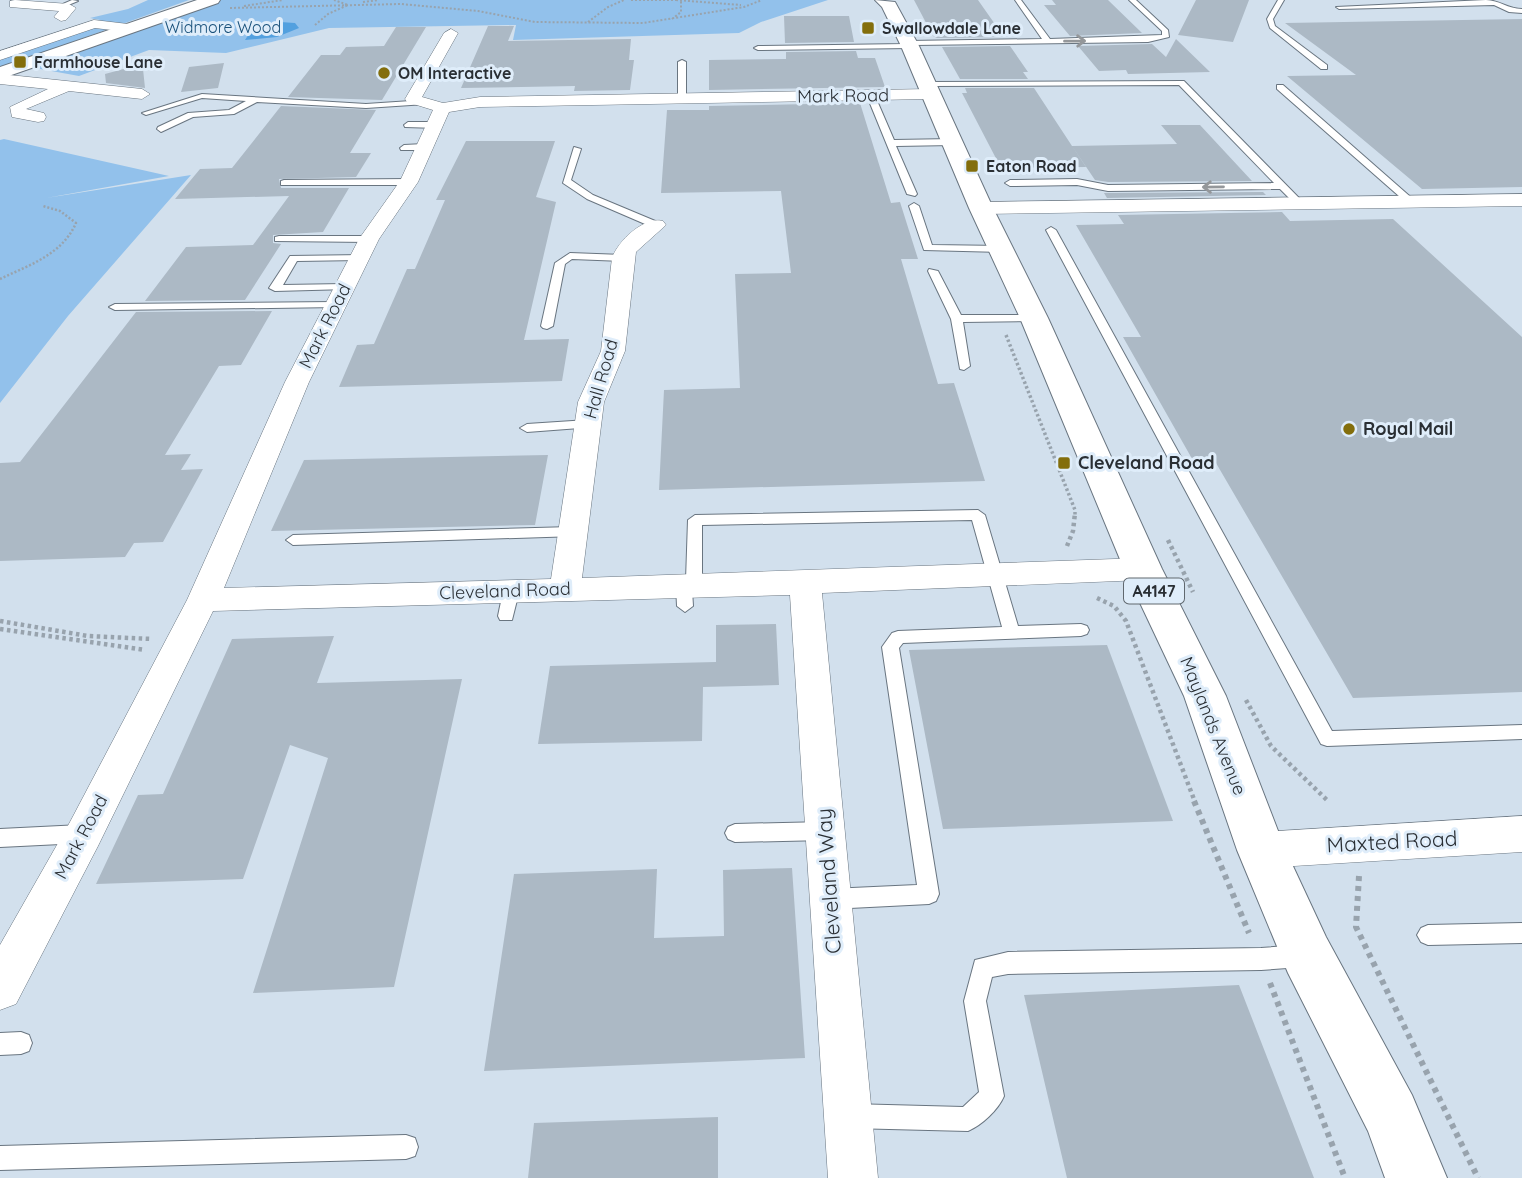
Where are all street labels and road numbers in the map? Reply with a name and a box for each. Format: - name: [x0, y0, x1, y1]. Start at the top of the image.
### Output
- street label: Mark Road: [797, 83, 889, 108]
- street label: Mark Road: [293, 280, 356, 372]
- street label: Hall Road: [578, 336, 623, 421]
- street label: Cleveland Road: [439, 577, 571, 604]
- road number: A4147: [1124, 578, 1184, 604]
- street label: Maylands Avenue: [1175, 653, 1252, 798]
- street label: Mark Road: [49, 791, 112, 883]
- street label: Cleveland Way: [810, 807, 846, 955]
- street label: Maxted Road: [1326, 825, 1458, 857]

